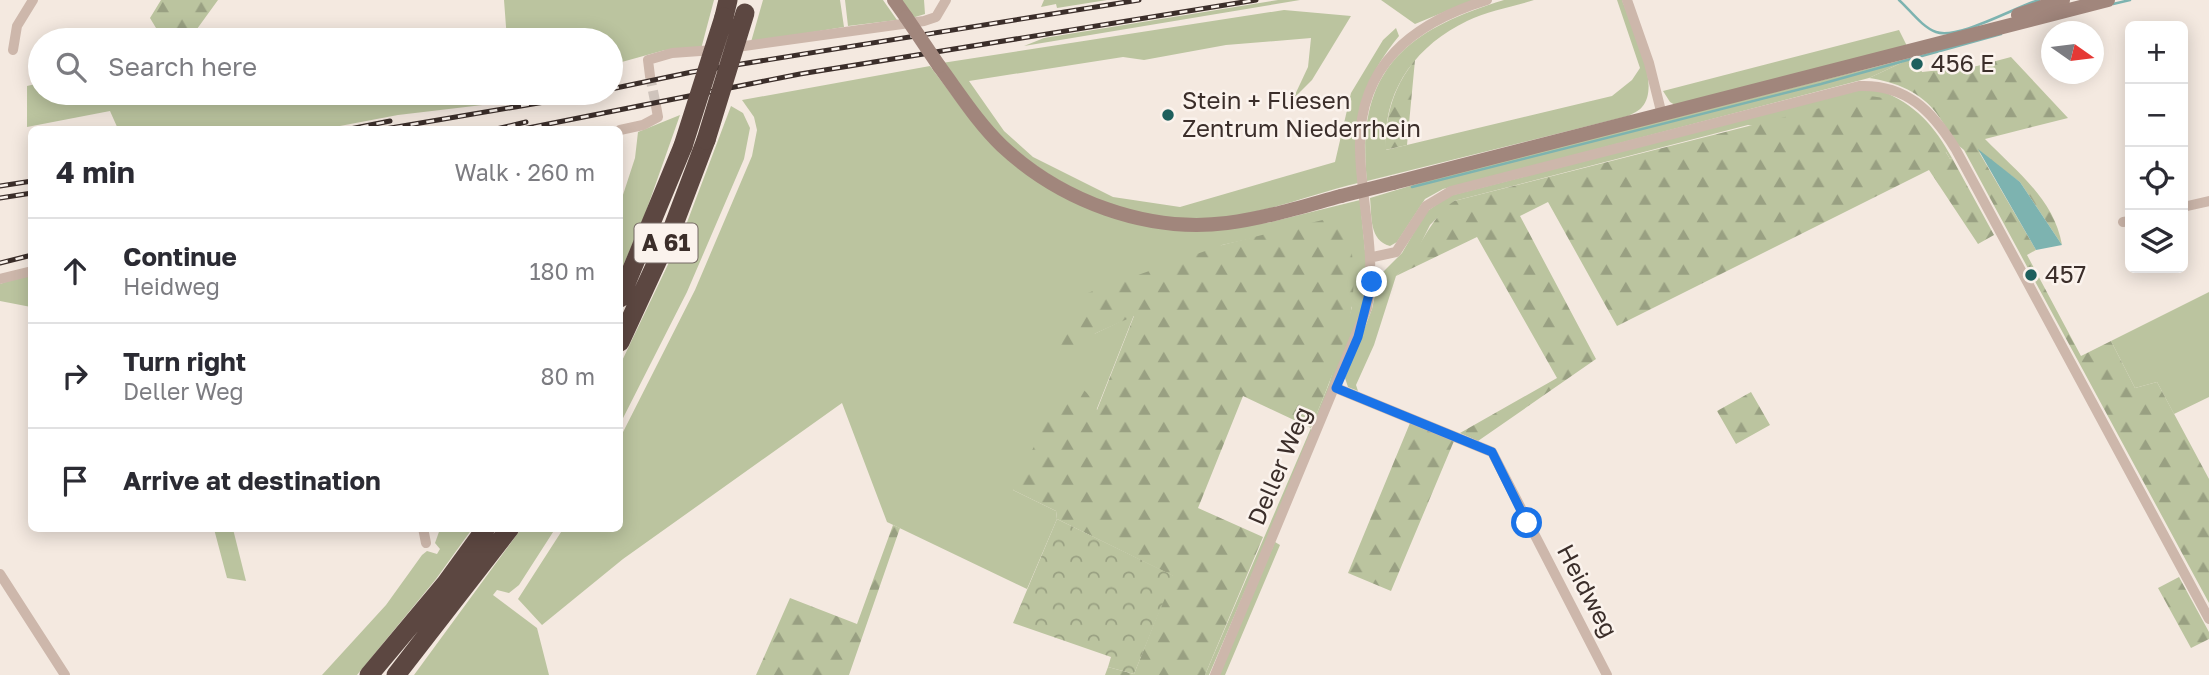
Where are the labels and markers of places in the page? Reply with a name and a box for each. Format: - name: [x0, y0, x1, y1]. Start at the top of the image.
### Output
- place label: 456 E: [1931, 48, 1995, 77]
- marker: 456 E: [1909, 56, 1925, 72]
- place label: Stein + Fliesen Zentrum Niederrhein: [1182, 85, 1421, 142]
- marker: Stein + Fliesen Zentrum Niederrhein: [1160, 107, 1176, 123]
- place label: 457: [2045, 259, 2086, 288]
- marker: 457: [2023, 267, 2039, 283]

